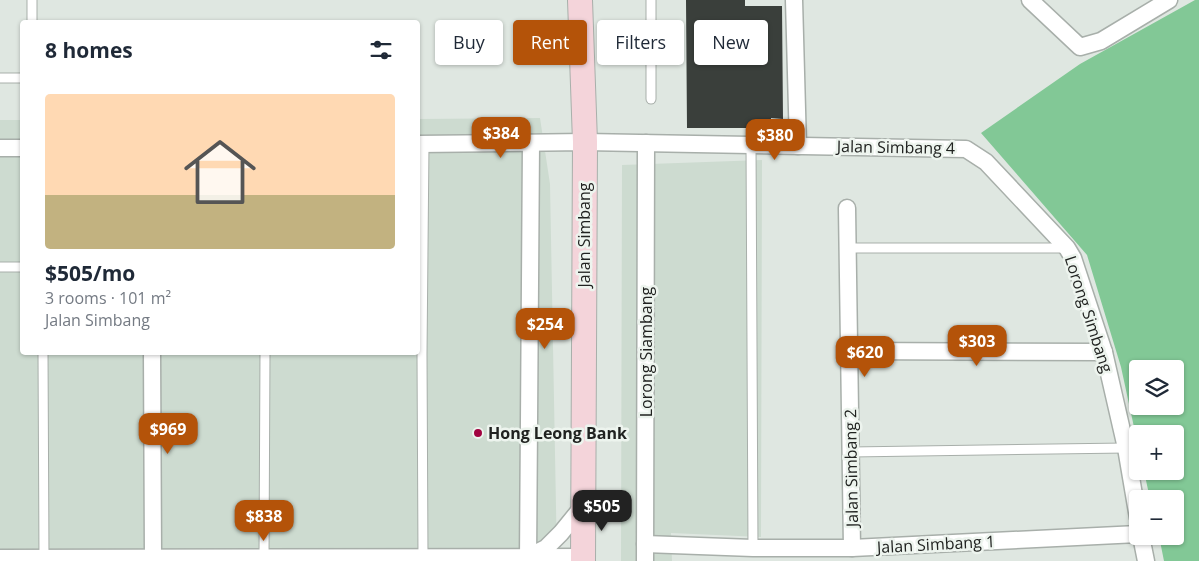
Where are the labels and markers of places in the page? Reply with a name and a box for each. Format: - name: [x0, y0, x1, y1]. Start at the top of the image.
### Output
- pin: $384: [471, 116, 531, 159]
- pin: $380: [745, 119, 805, 161]
- pin: $254: [515, 308, 575, 350]
- pin: $303: [947, 324, 1007, 367]
- pin: $620: [835, 336, 895, 378]
- pin: $969: [138, 412, 198, 455]
- place label: Hong Leong Bank: [488, 422, 627, 444]
- marker: Hong Leong Bank: [472, 427, 484, 439]
- pin: $505: [572, 490, 632, 532]
- pin: $838: [234, 500, 294, 542]

